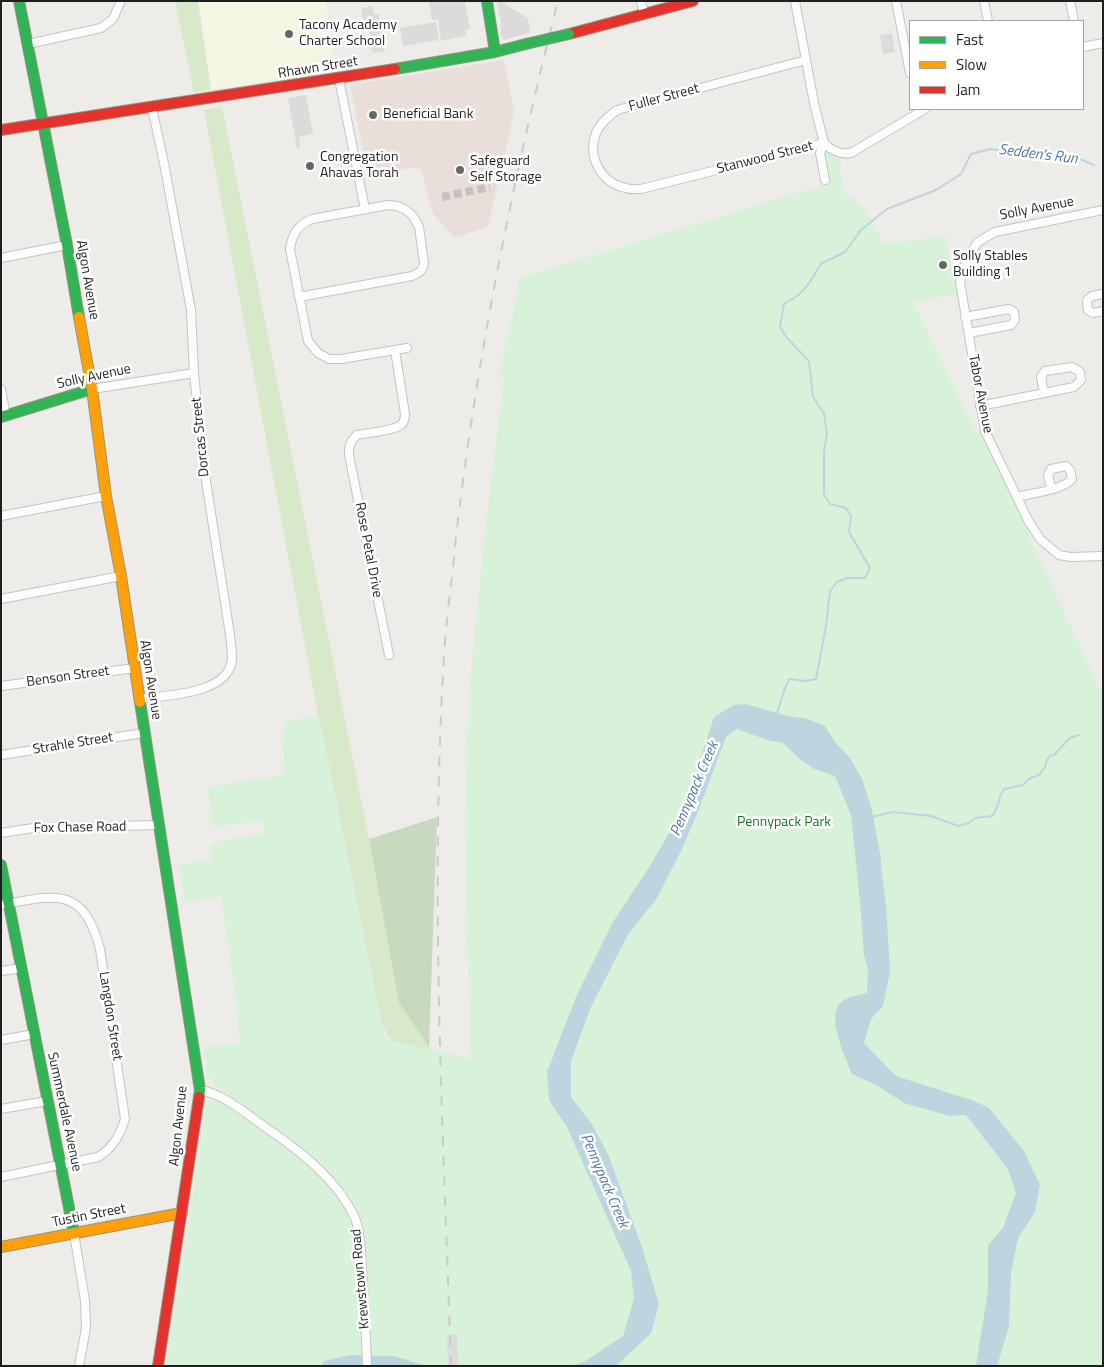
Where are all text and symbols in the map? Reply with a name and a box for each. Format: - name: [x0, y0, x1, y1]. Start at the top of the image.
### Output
- place label: Tacony Academy Charter School: [299, 18, 397, 50]
- legend: [909, 20, 1084, 110]
- marker: Tacony Academy Charter School: [283, 28, 295, 40]
- text: Fast: [956, 28, 983, 51]
- street label: Rhawn Street: [277, 53, 359, 83]
- text: Slow: [956, 53, 987, 76]
- text: Jam: [956, 78, 980, 101]
- street label: Fuller Street: [627, 81, 701, 115]
- place label: Beneficial Bank: [383, 107, 473, 123]
- marker: Beneficial Bank: [367, 109, 379, 121]
- street label: Stanwood Street: [715, 138, 815, 178]
- water label: Sedden's Run: [998, 141, 1078, 169]
- place label: Congregation Ahavas Torah: [320, 150, 399, 182]
- place label: Safeguard Self Storage: [470, 154, 541, 186]
- marker: Congregation Ahavas Torah: [304, 160, 316, 172]
- marker: Safeguard Self Storage: [454, 164, 466, 176]
- street label: Solly Avenue: [999, 194, 1075, 224]
- street label: Algon Avenue: [72, 239, 102, 321]
- place label: Solly Stables Building 1: [953, 249, 1028, 282]
- marker: Solly Stables Building 1: [937, 259, 949, 271]
- street label: Tabor Avenue: [964, 353, 996, 435]
- street label: Solly Avenue: [56, 361, 132, 393]
- street label: Dorcas Street: [188, 396, 214, 478]
- street label: Rose Petal Drive: [351, 501, 385, 599]
- street label: Algon Avenue: [135, 639, 165, 721]
- street label: Benson Street: [25, 663, 111, 691]
- street label: Strahle Street: [32, 729, 114, 759]
- water label: Pennypack Creek: [667, 739, 723, 839]
- park label: Pennypack Park: [737, 815, 831, 831]
- street label: Fox Chase Road: [33, 819, 127, 837]
- street label: Langdon Street: [95, 970, 125, 1062]
- street label: Summerdale Avenue: [43, 1051, 85, 1173]
- street label: Algon Avenue: [166, 1085, 192, 1167]
- water label: Pennypack Creek: [576, 1131, 632, 1231]
- street label: Tustin Street: [51, 1201, 127, 1231]
- street label: Krewstown Road: [348, 1228, 374, 1330]

